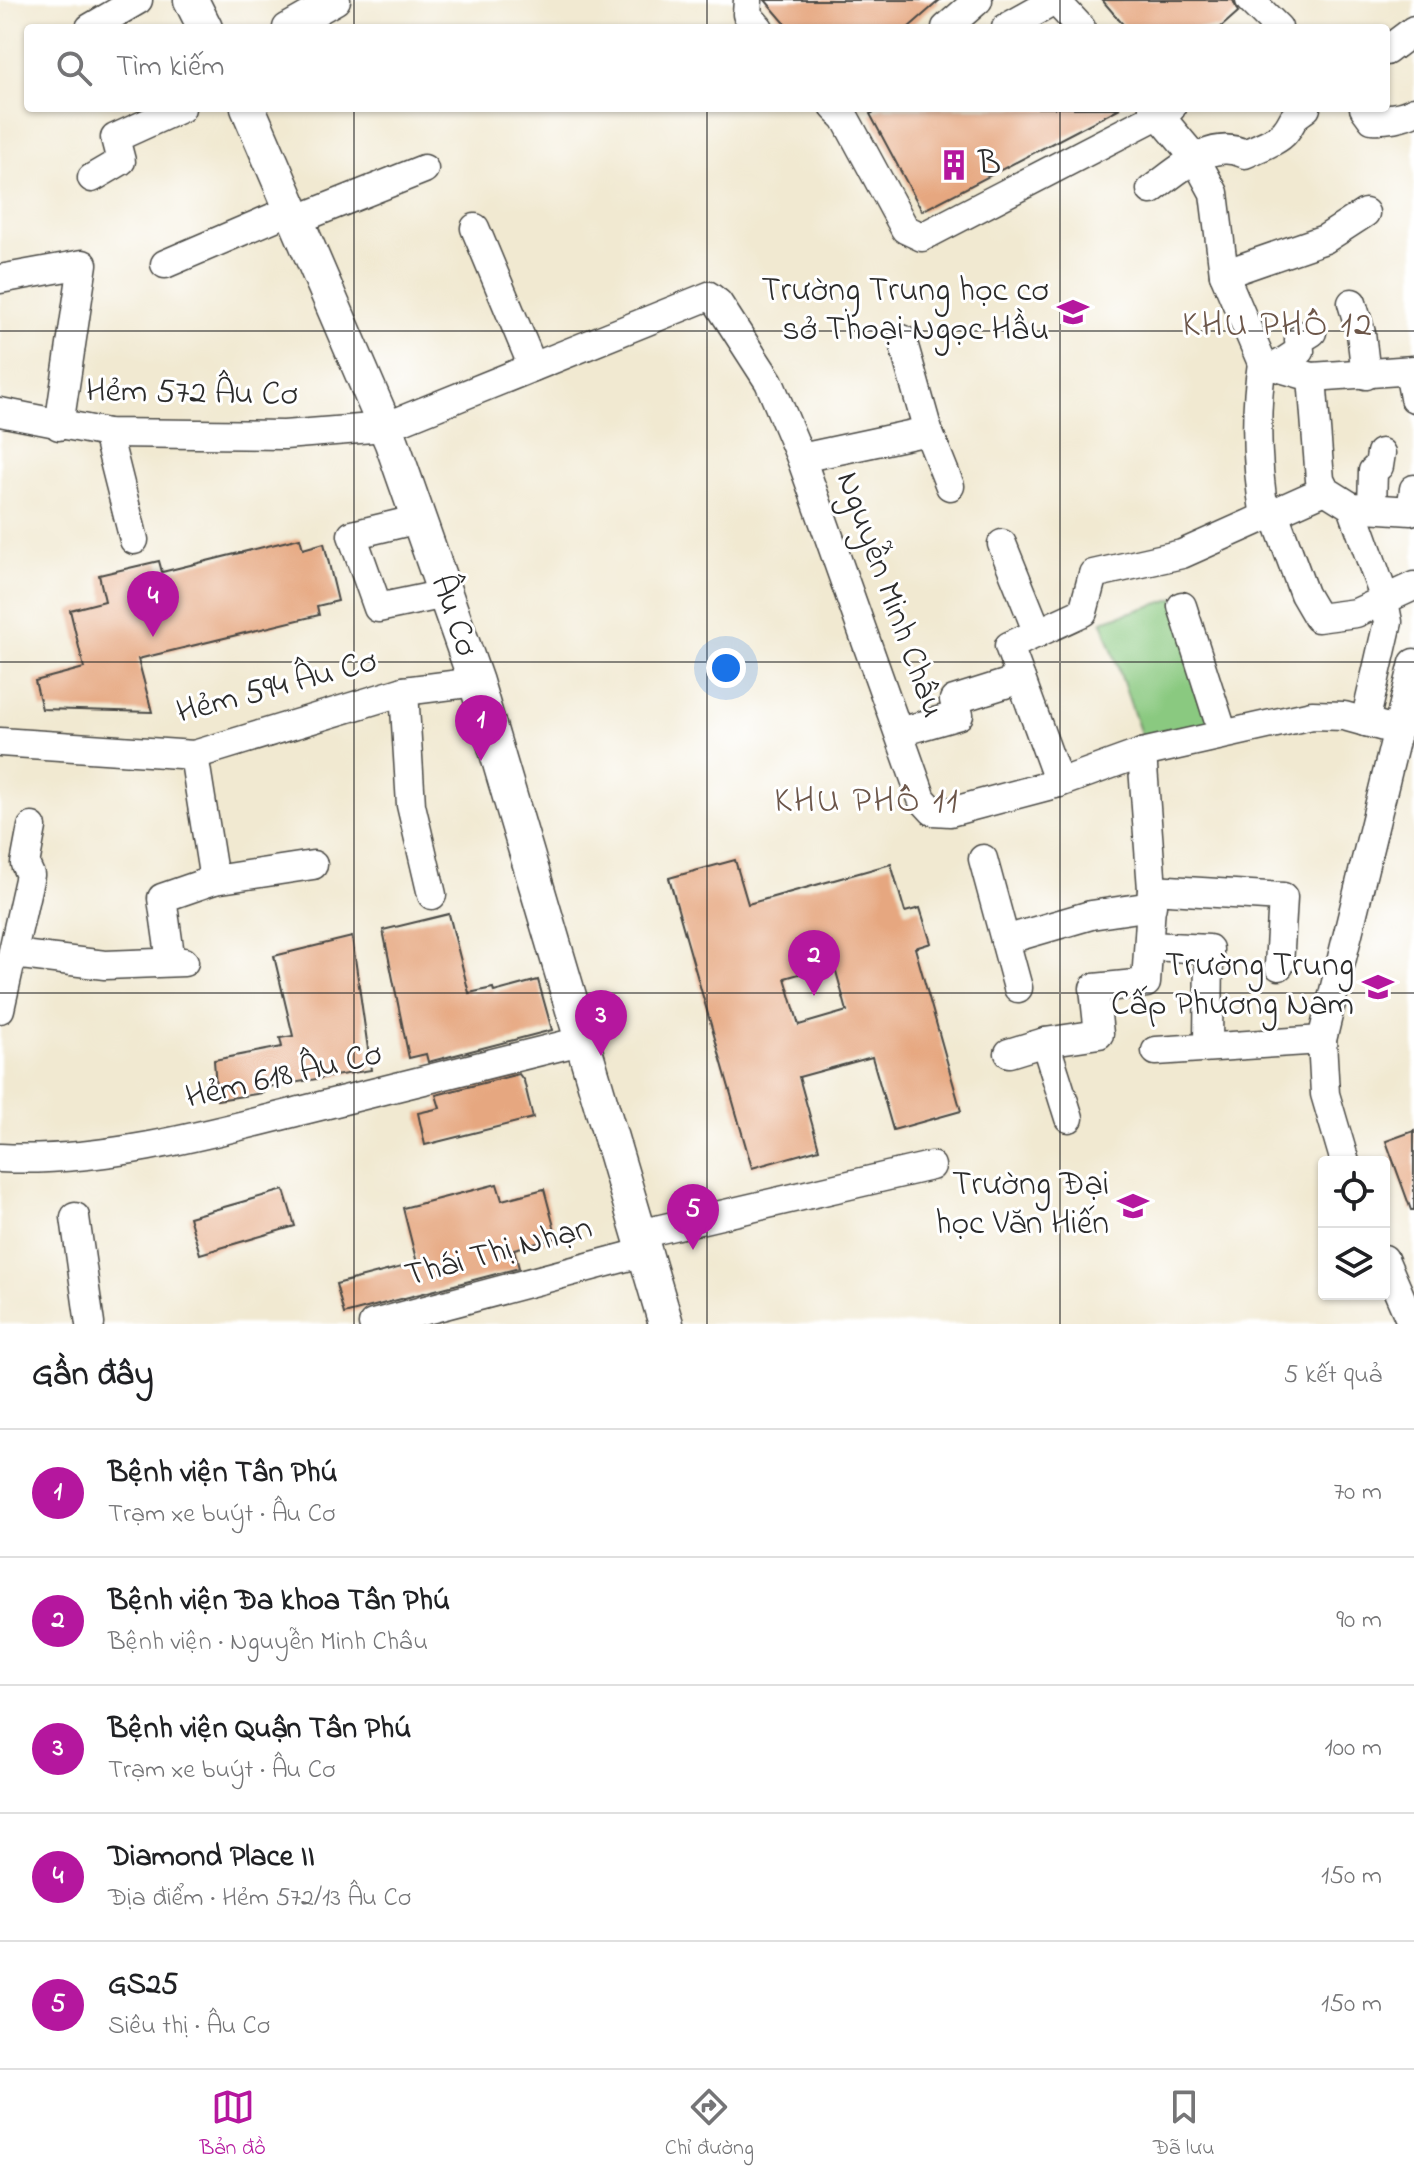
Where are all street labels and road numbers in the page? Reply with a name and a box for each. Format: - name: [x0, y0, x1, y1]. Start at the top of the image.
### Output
- street label: Hẻm 572 Âu Cơ: [86, 366, 298, 421]
- street label: Nguyễn Minh Châu: [821, 465, 957, 725]
- street label: Âu Cơ: [416, 568, 491, 664]
- street label: Hẻm 594 Âu Cơ: [171, 636, 383, 739]
- street label: Hẻm 618 Âu Cơ: [181, 1029, 387, 1124]
- street label: Thái Thị Nhạn: [400, 1204, 598, 1302]

